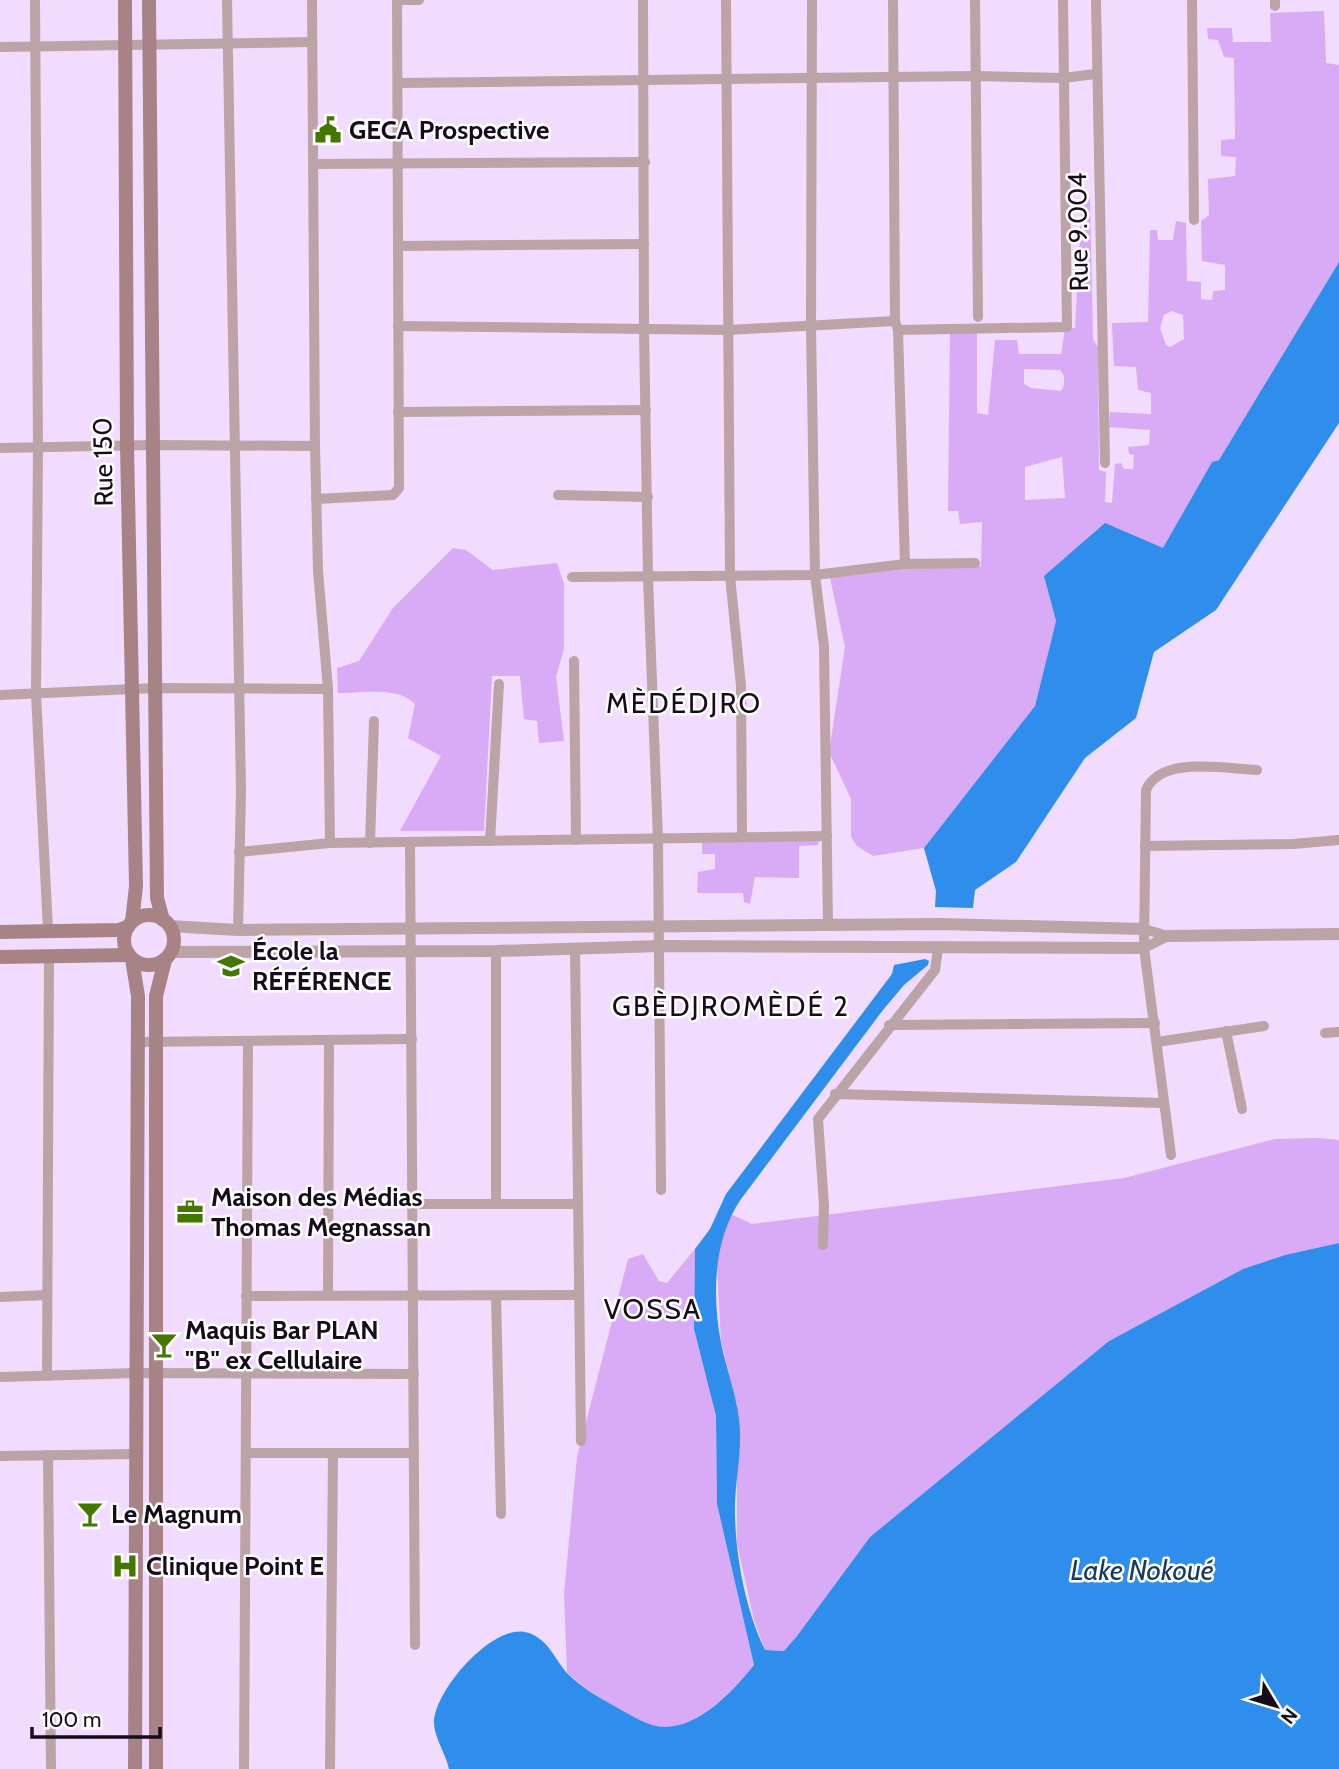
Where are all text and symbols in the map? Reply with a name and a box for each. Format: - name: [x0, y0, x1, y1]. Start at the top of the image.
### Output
- place label: GECA Prospective: [349, 114, 550, 146]
- public building icon: GECA Prospective: [313, 115, 343, 145]
- street label: Rue 9.004: [1061, 172, 1095, 292]
- street label: Rue 150: [86, 417, 120, 507]
- district label: MÈDÉDJRO: [606, 686, 762, 720]
- place label: École la RÉFÉRENCE: [252, 935, 392, 997]
- school or university icon: École la RÉFÉRENCE: [216, 951, 246, 981]
- district label: GBÈDJROMÈDÉ 2: [612, 989, 850, 1023]
- place label: Maison des Médias Thomas Megnassan: [211, 1181, 431, 1243]
- office icon: Maison des Médias Thomas Megnassan: [175, 1197, 205, 1227]
- district label: VOSSA: [604, 1292, 702, 1326]
- place label: Maquis Bar PLAN "B" ex Cellulaire: [185, 1314, 379, 1376]
- bar icon: Maquis Bar PLAN "B" ex Cellulaire: [149, 1330, 179, 1360]
- place label: Le Magnum: [111, 1498, 242, 1530]
- bar icon: Le Magnum: [75, 1499, 105, 1529]
- place label: Clinique Point E: [146, 1550, 324, 1582]
- hospital icon: Clinique Point E: [110, 1551, 140, 1581]
- water label: Lake Nokoué: [1070, 1553, 1214, 1587]
- north arrow: [1241, 1671, 1311, 1741]
- scale bar: [32, 1696, 159, 1740]
- text: N: [1276, 1704, 1302, 1729]
- text: 100 m: [42, 1707, 101, 1732]

